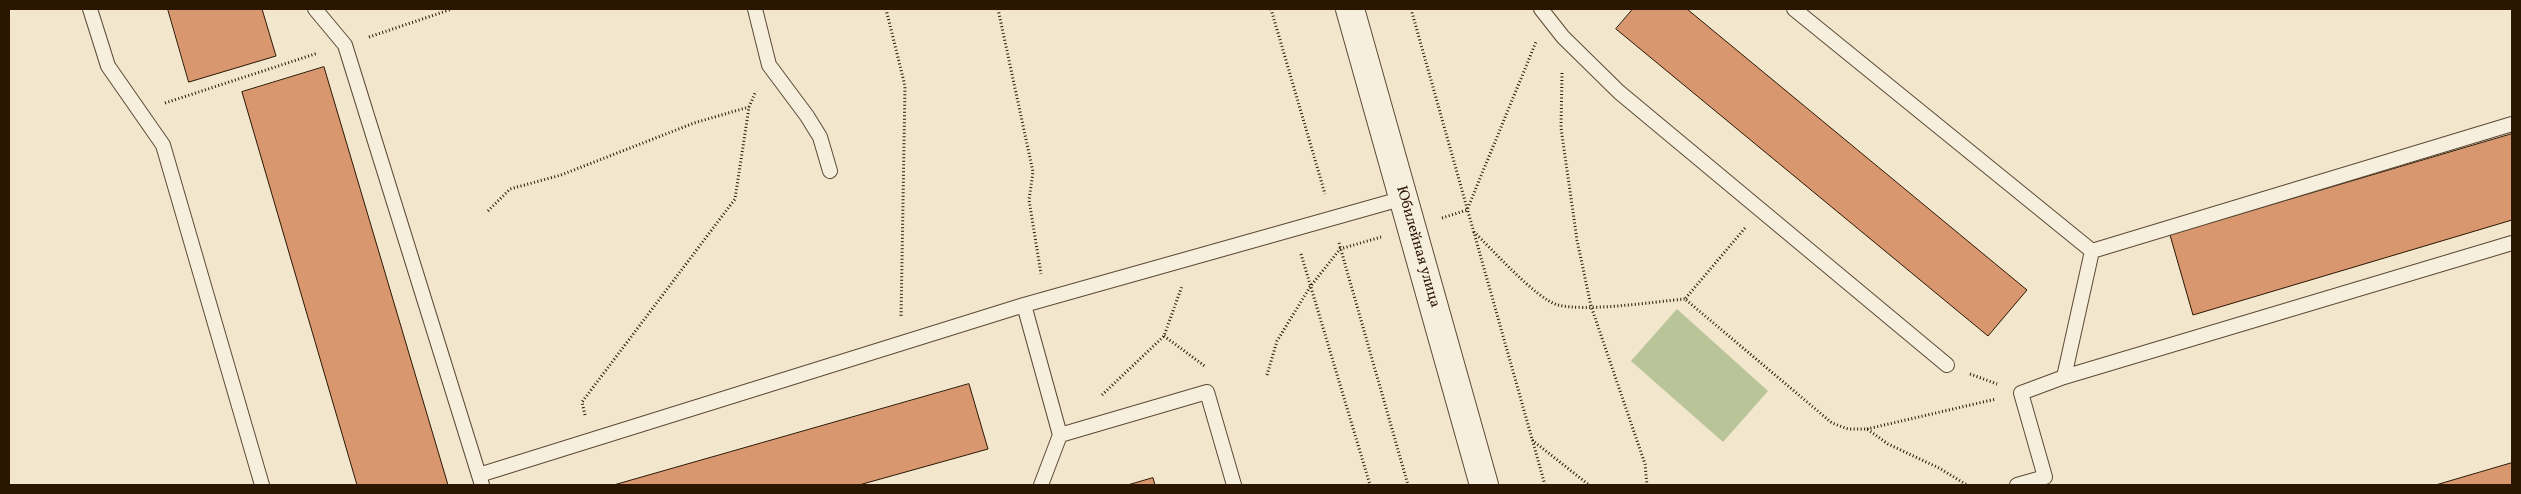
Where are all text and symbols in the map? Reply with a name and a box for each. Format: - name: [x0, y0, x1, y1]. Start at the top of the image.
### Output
- street label: Юбилейная улица: [1391, 184, 1443, 310]

